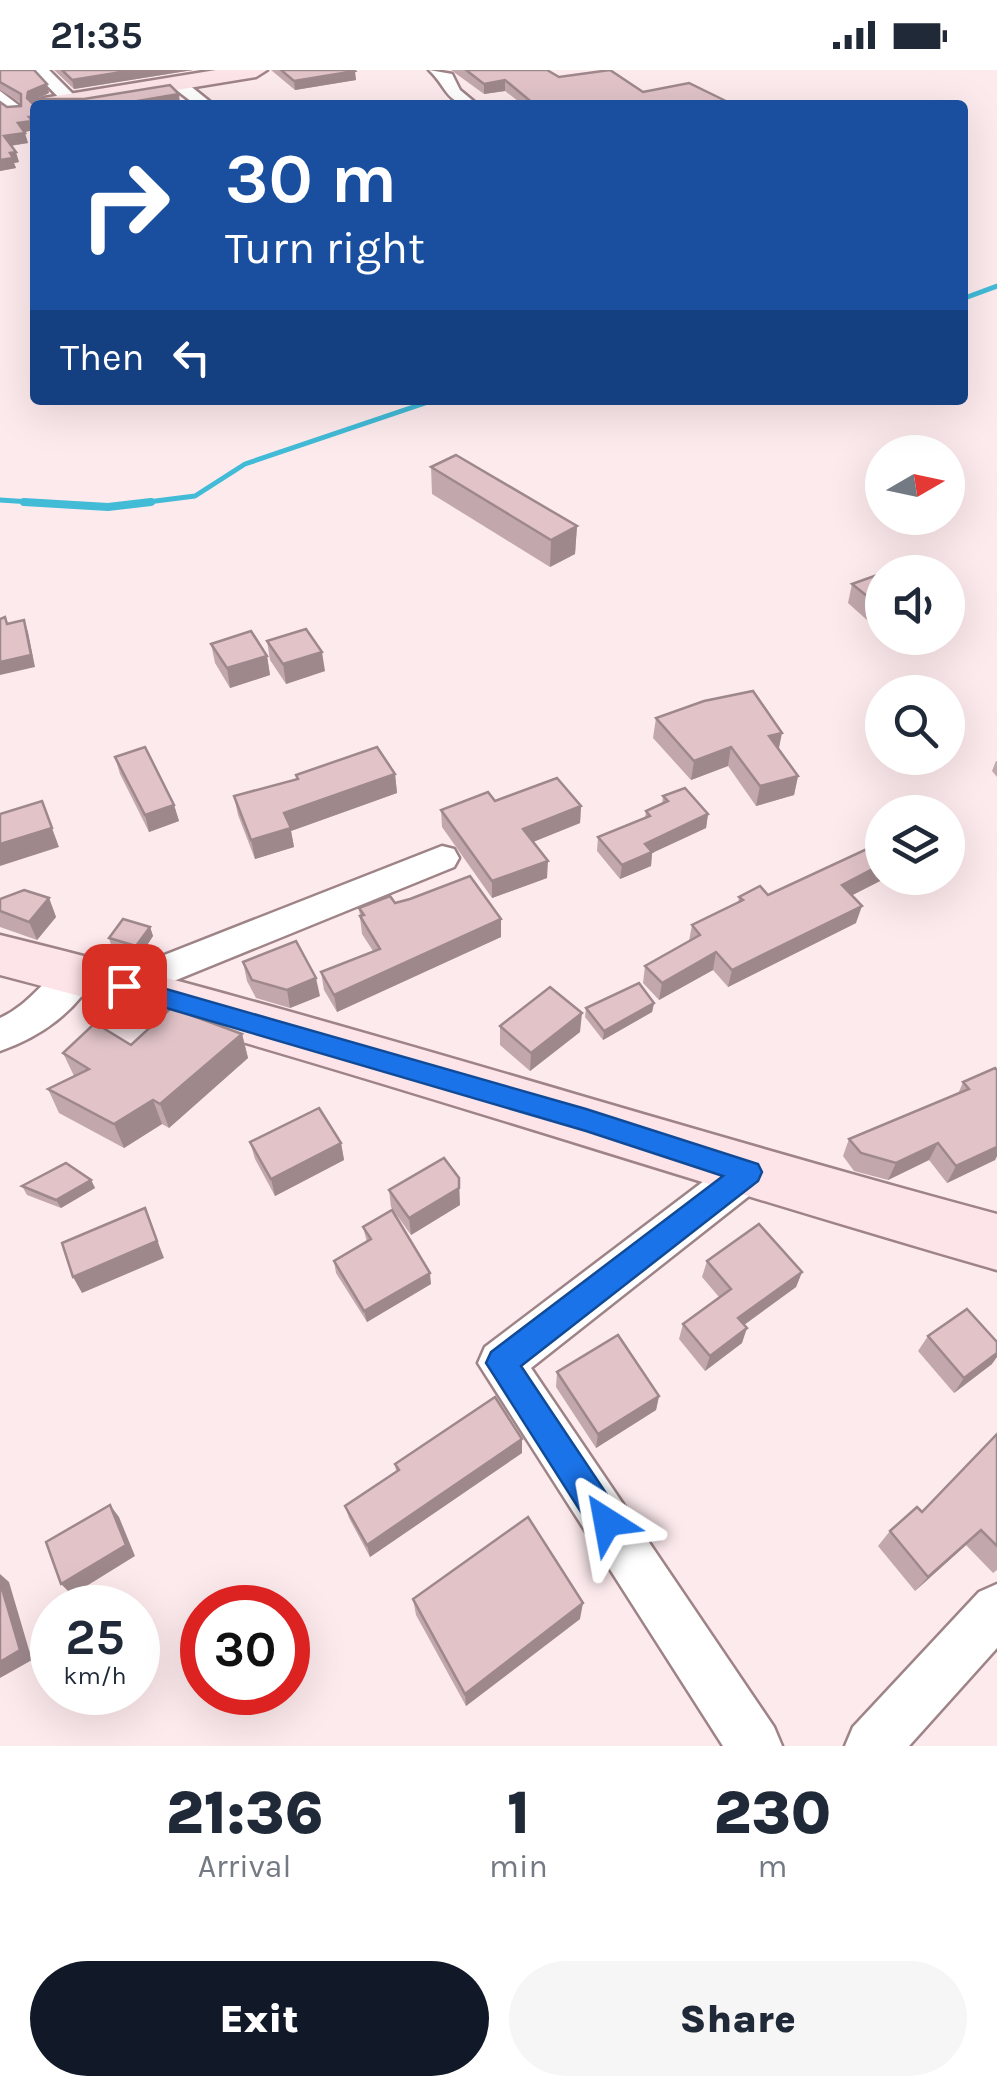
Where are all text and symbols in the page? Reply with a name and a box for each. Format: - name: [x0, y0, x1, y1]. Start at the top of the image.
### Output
- text: 21:35: [50, 13, 143, 58]
- text: 30 m: [225, 138, 397, 220]
- icon: right: [60, 140, 190, 270]
- text: Turn right: [225, 222, 425, 274]
- icon: left: [164, 330, 219, 385]
- text: Then: [60, 335, 144, 380]
- north arrow: [865, 435, 965, 535]
- map controls: [865, 435, 965, 895]
- button: sound: [865, 555, 965, 655]
- button: search: [865, 675, 965, 775]
- button: layers: [865, 795, 965, 895]
- pin: [82, 944, 167, 1029]
- icon: arrive: [97, 959, 152, 1014]
- position arrow: [555, 1470, 659, 1574]
- speed limit sign: 30: [180, 1585, 310, 1715]
- text: 25: [65, 1608, 125, 1667]
- text: km/h: [63, 1661, 127, 1690]
- text: 21:36: [166, 1778, 323, 1848]
- text: 1: [507, 1778, 530, 1848]
- text: 230: [714, 1778, 831, 1848]
- text: Arrival: [198, 1848, 291, 1885]
- text: min: [489, 1848, 548, 1885]
- text: m: [757, 1848, 787, 1885]
- button: Exit: [30, 1961, 489, 2076]
- button: Share: [509, 1961, 967, 2076]

